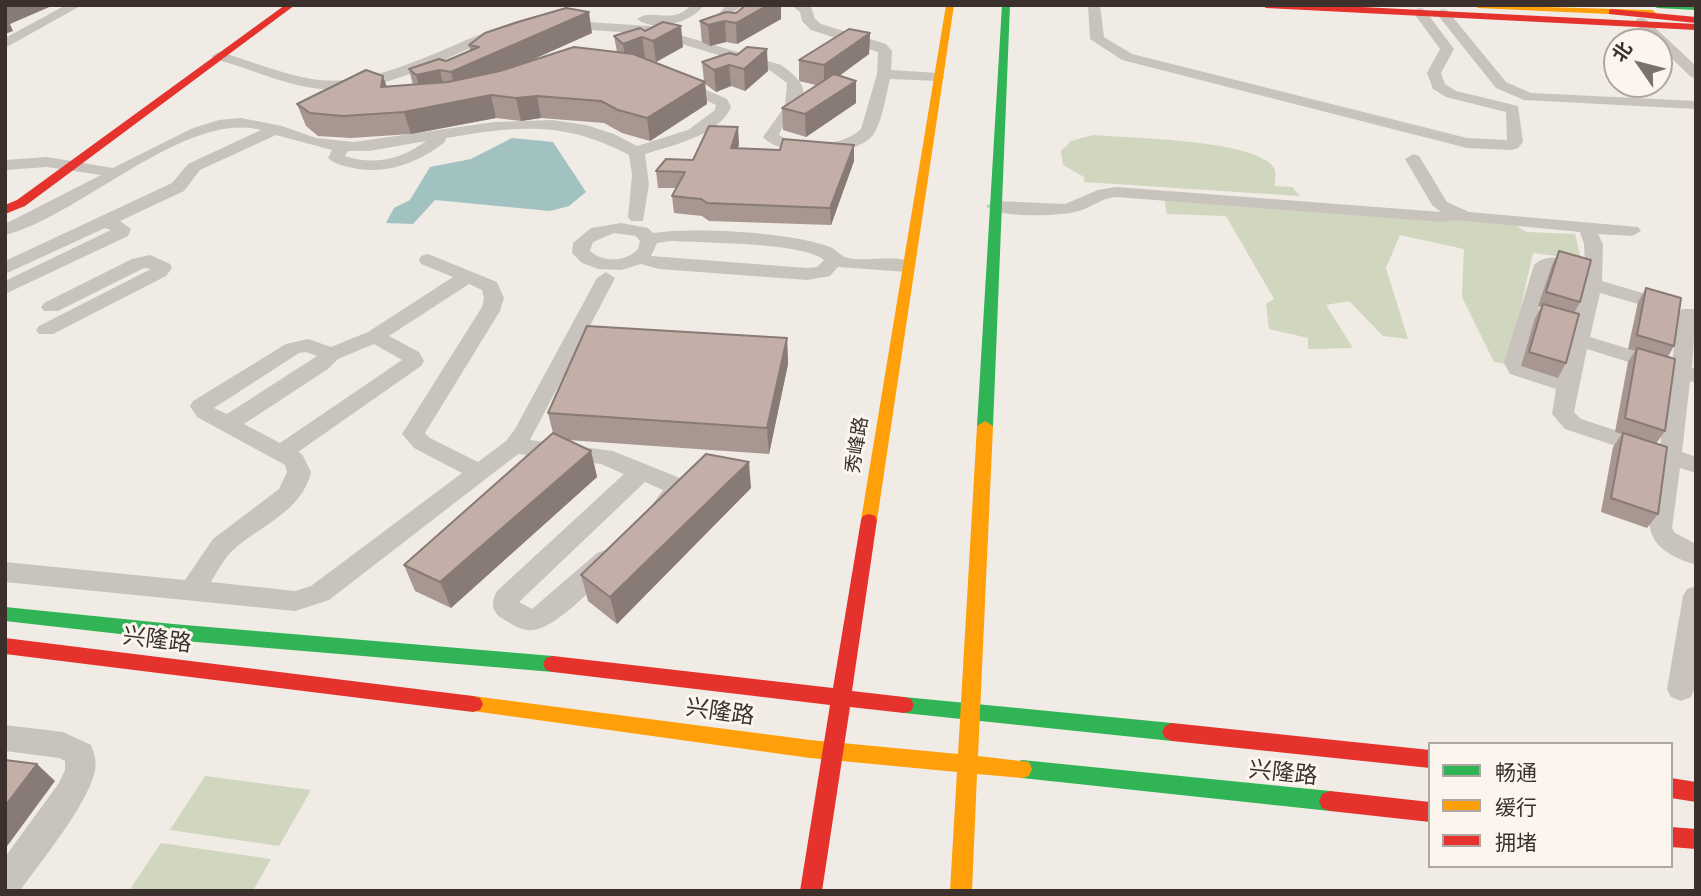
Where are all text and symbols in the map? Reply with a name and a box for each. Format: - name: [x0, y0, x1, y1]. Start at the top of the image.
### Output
- north arrow: [1603, 28, 1673, 98]
- text: 北: [1607, 37, 1638, 67]
- street label: 秀峰路: [842, 415, 874, 475]
- street label: 兴隆路: [121, 623, 193, 659]
- street label: 兴隆路: [684, 695, 756, 731]
- legend: [1428, 742, 1673, 868]
- street label: 兴隆路: [1247, 757, 1319, 791]
- text: 畅通: [1495, 760, 1537, 786]
- text: 缓行: [1495, 795, 1537, 821]
- text: 拥堵: [1495, 830, 1537, 856]

